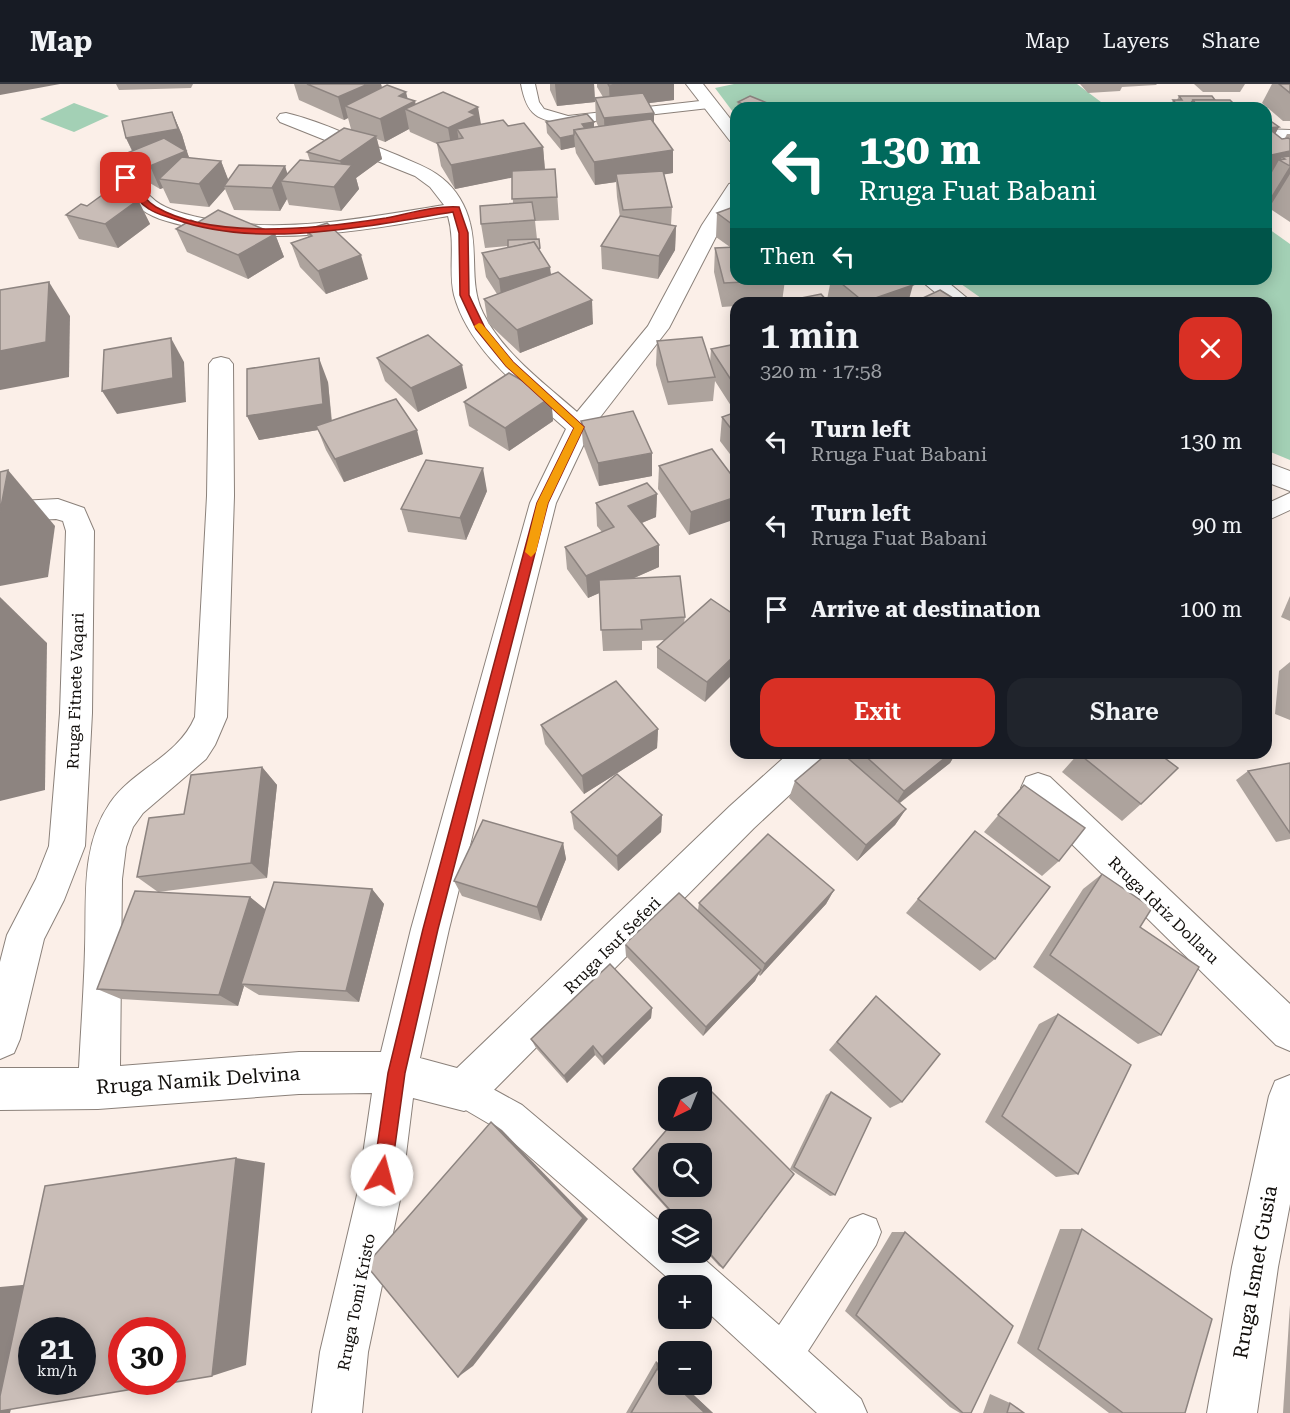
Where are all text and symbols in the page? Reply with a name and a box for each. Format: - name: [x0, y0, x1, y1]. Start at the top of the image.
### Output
- text: Map: [30, 25, 92, 58]
- text: Map: [1025, 29, 1070, 53]
- text: Layers: [1103, 29, 1169, 53]
- text: Share: [1202, 29, 1260, 53]
- text: 130 m: [859, 125, 981, 174]
- icon: left: [760, 126, 838, 204]
- pin: [100, 152, 151, 203]
- icon: arrive: [109, 161, 142, 194]
- text: Rruga Fuat Babani: [859, 175, 1097, 207]
- icon: left: [827, 240, 860, 273]
- text: Then: [760, 244, 815, 269]
- text: 1 min: [760, 315, 859, 357]
- button: close: [1179, 317, 1242, 380]
- text: 320 m · 17:58: [760, 359, 882, 383]
- text: Turn left: [811, 417, 911, 442]
- icon: left: [760, 425, 793, 458]
- text: 130 m: [1179, 429, 1242, 454]
- text: Rruga Fuat Babani: [811, 442, 987, 466]
- text: Turn left: [811, 501, 911, 526]
- icon: left: [760, 509, 793, 542]
- text: 90 m: [1192, 513, 1242, 538]
- text: Rruga Fuat Babani: [811, 526, 987, 550]
- icon: arrive: [760, 593, 793, 626]
- text: Arrive at destination: [811, 597, 1040, 622]
- text: 100 m: [1179, 597, 1242, 622]
- street label: Rruga Fitnete Vaqari: [63, 612, 88, 770]
- button: Exit: [760, 678, 995, 747]
- button: Share: [1007, 678, 1242, 747]
- street label: Rruga Idriz Dollaru: [1105, 853, 1223, 968]
- street label: Rruga Isuf Seferi: [560, 893, 665, 998]
- street label: Rruga Namik Delvina: [95, 1061, 301, 1099]
- north arrow: [658, 1077, 712, 1131]
- map controls: [658, 1077, 712, 1395]
- position arrow: [350, 1143, 414, 1207]
- button: search: [658, 1143, 712, 1197]
- street label: Rruga Ismet Gusia: [1228, 1183, 1282, 1361]
- button: layers: [658, 1209, 712, 1263]
- street label: Rruga Tomi Kristo: [334, 1232, 379, 1372]
- button: +: [658, 1275, 712, 1329]
- speed limit sign: 30: [108, 1317, 186, 1395]
- text: 21: [40, 1331, 74, 1366]
- button: −: [658, 1341, 712, 1395]
- text: km/h: [37, 1362, 77, 1380]

